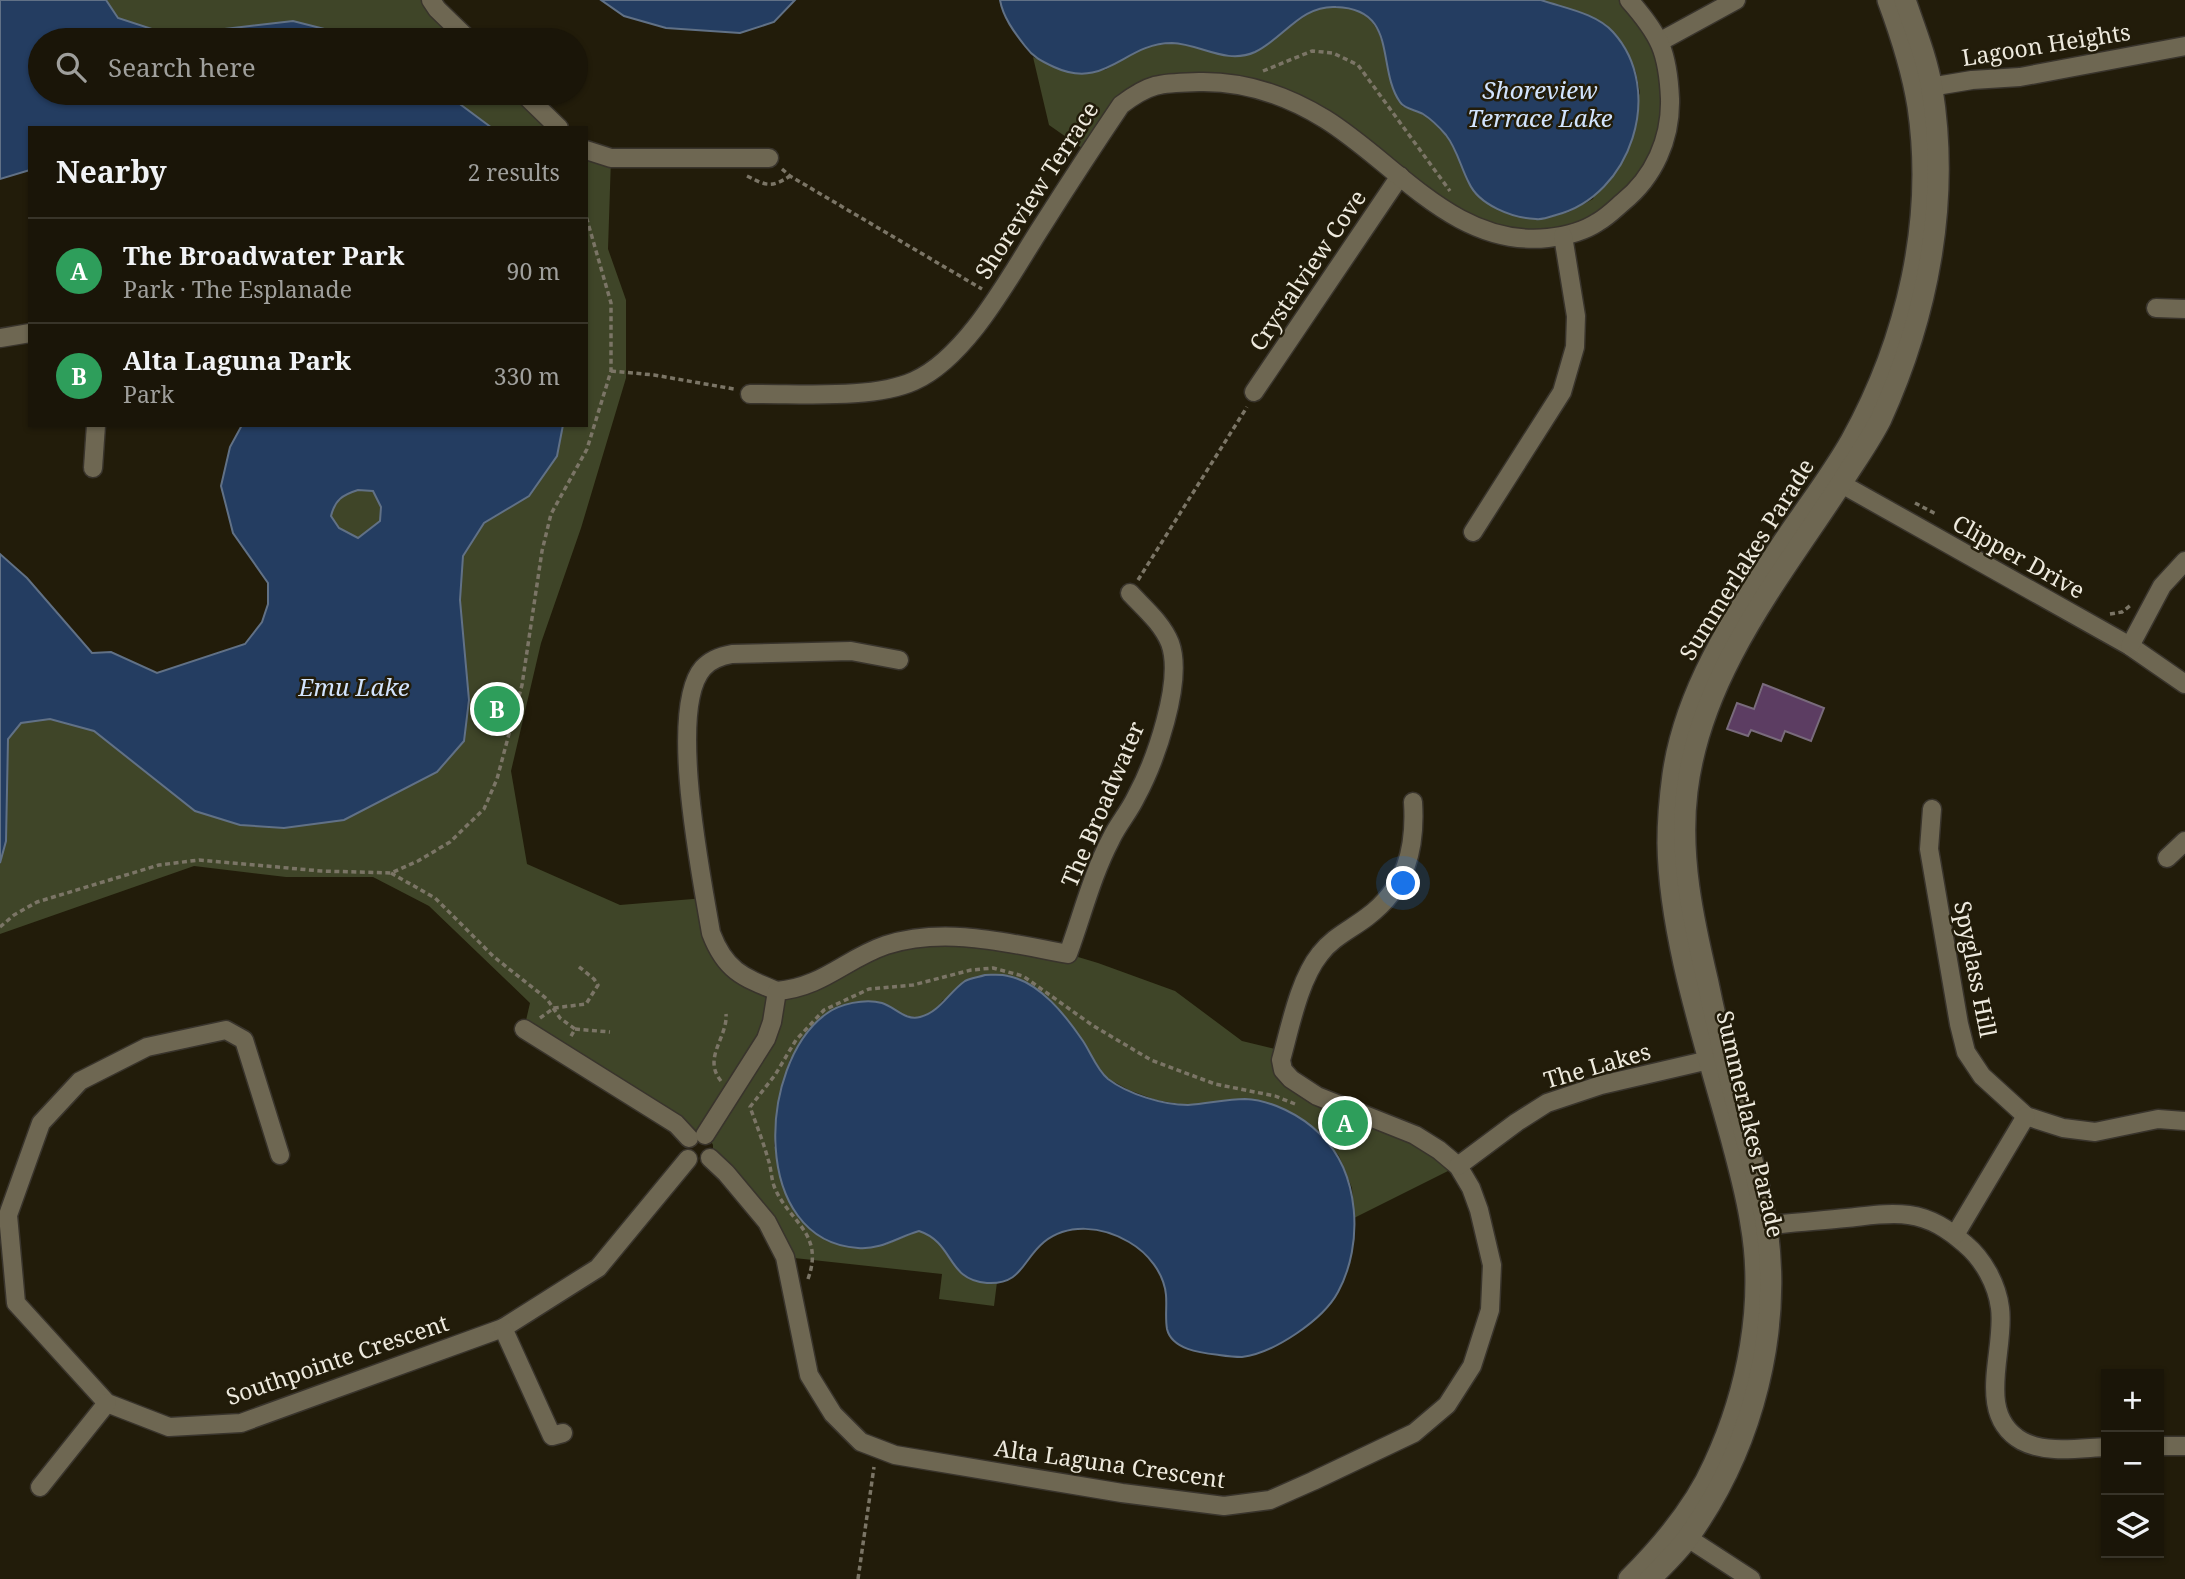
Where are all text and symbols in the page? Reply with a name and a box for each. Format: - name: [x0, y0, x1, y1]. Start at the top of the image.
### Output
- street label: Lagoon Heights: [1959, 15, 2133, 73]
- search box: [28, 28, 588, 105]
- icon: search: [52, 48, 90, 86]
- text: Search here: [108, 49, 256, 85]
- water label: Shoreview Terrace Lake: [1467, 73, 1613, 134]
- street label: Shoreview Terrace: [967, 95, 1105, 285]
- text: Nearby: [56, 151, 167, 192]
- text: 2 results: [467, 156, 560, 188]
- street label: Crystalview Cove: [1241, 183, 1373, 357]
- text: The Broadwater Park: [123, 237, 404, 273]
- text: A: [70, 255, 88, 287]
- text: 90 m: [507, 255, 560, 287]
- text: Park · The Esplanade: [123, 273, 352, 305]
- text: Alta Laguna Park: [123, 342, 351, 378]
- text: B: [71, 360, 87, 392]
- text: 330 m: [494, 360, 560, 392]
- text: Park: [123, 378, 174, 410]
- street label: Summerlakes Parade: [1671, 452, 1821, 666]
- street label: Clipper Drive: [1947, 506, 2091, 606]
- water label: Emu Lake: [298, 670, 410, 703]
- pin: B: [474, 683, 520, 735]
- street label: The Broadwater: [1053, 716, 1151, 892]
- your location: [1386, 866, 1420, 900]
- street label: Spyglass Hill: [1947, 898, 2005, 1040]
- street label: Summerlakes Parade: [1709, 1007, 1793, 1241]
- street label: The Lakes: [1540, 1034, 1654, 1096]
- pin: A: [1322, 1097, 1368, 1149]
- street label: Southpointe Crescent: [222, 1306, 452, 1412]
- map controls: [2101, 1369, 2164, 1558]
- button: +: [2101, 1369, 2164, 1432]
- street label: Alta Laguna Crescent: [993, 1431, 1227, 1495]
- button: −: [2101, 1432, 2164, 1495]
- button: layers: [2101, 1495, 2164, 1558]

